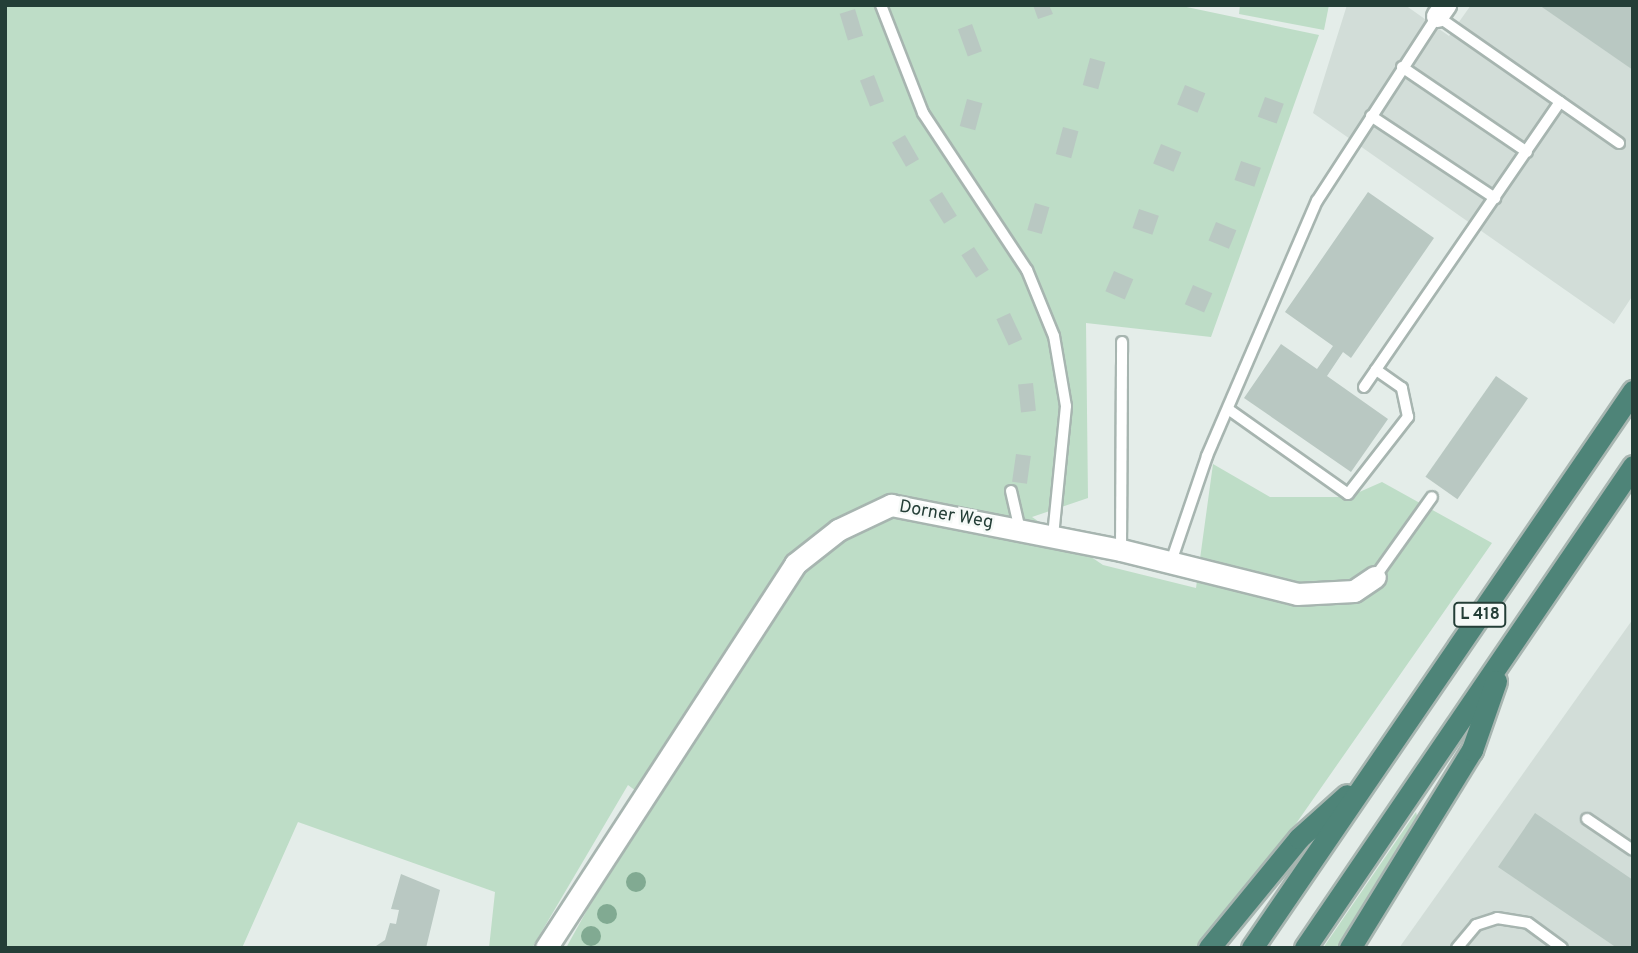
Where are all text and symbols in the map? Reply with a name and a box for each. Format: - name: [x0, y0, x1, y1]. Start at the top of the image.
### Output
- street label: Dorner Weg: [897, 497, 995, 535]
- road number: L 418: [1452, 602, 1508, 628]

